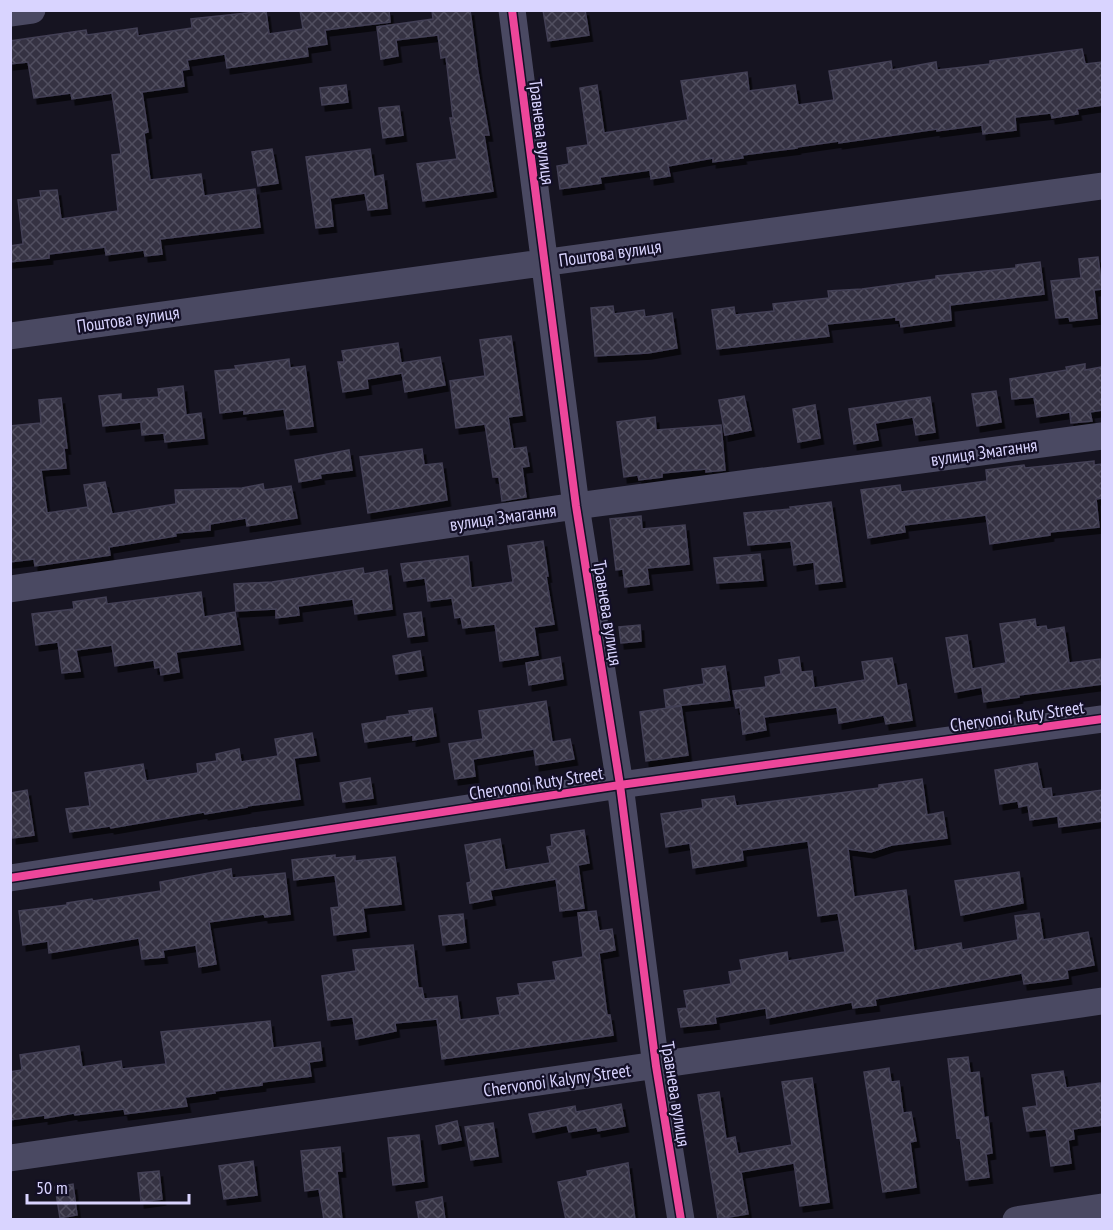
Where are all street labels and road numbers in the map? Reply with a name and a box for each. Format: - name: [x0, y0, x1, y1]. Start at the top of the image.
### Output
- street label: Травнева вулиця: [524, 78, 560, 186]
- street label: Поштова вулиця: [557, 234, 663, 272]
- street label: Поштова вулиця: [75, 300, 181, 338]
- street label: вулиця Змагання: [929, 433, 1039, 471]
- street label: вулиця Змагання: [448, 498, 558, 536]
- street label: Травнева вулиця: [588, 559, 628, 667]
- street label: Chervonoi Ruty Street: [948, 695, 1086, 737]
- street label: Chervonoi Ruty Street: [467, 761, 605, 805]
- street label: Травнева вулиця: [656, 1040, 696, 1148]
- street label: Chervonoi Kalyny Street: [482, 1058, 632, 1102]

